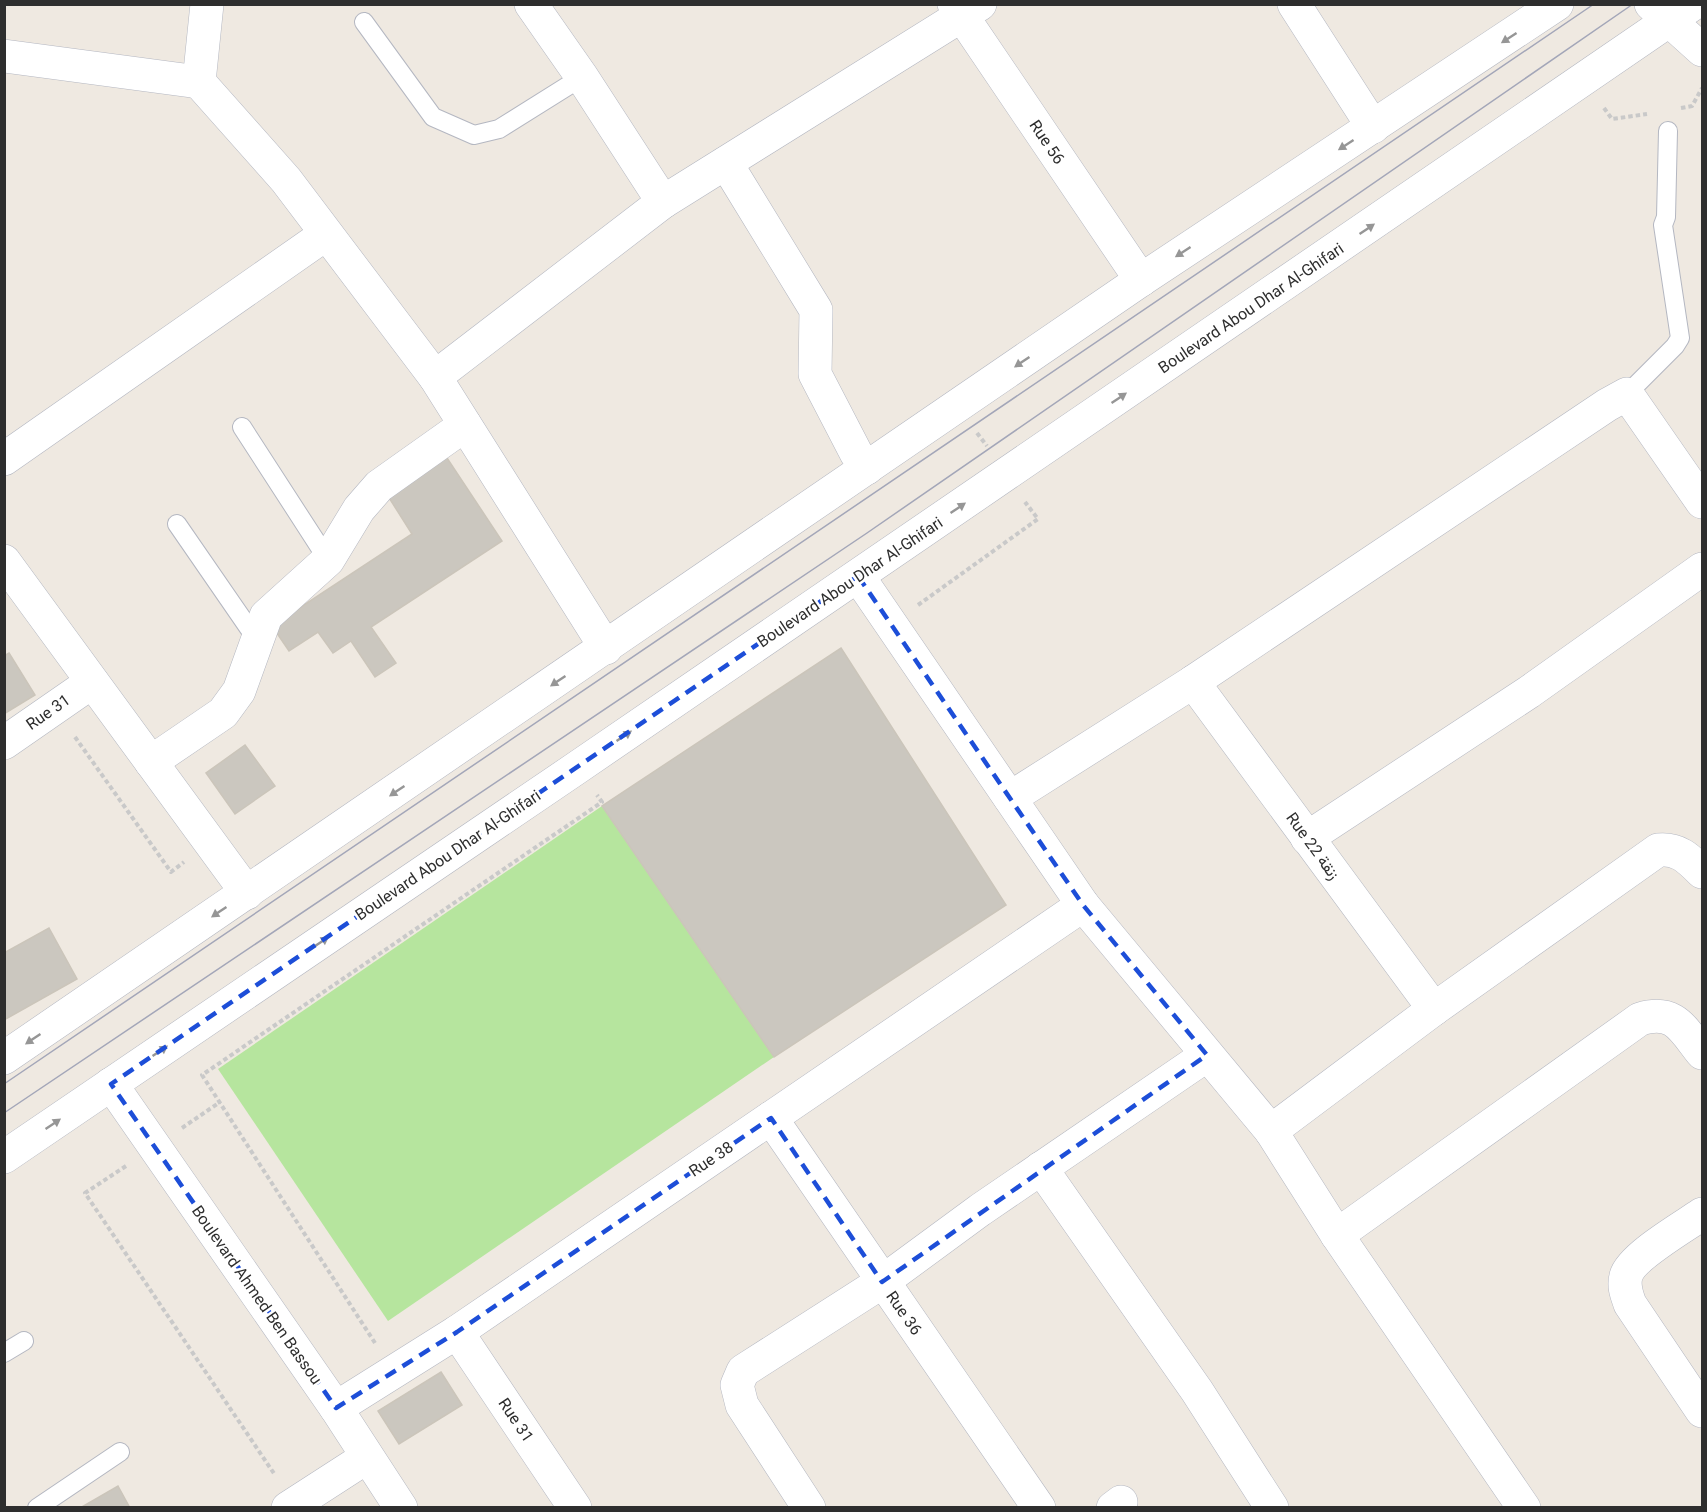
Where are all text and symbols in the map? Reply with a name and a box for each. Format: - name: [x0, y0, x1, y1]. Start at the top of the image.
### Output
- one-way arrow: [1501, 32, 1517, 44]
- street label: Rue 56: [1025, 116, 1069, 168]
- one-way arrow: [1338, 139, 1354, 151]
- one-way arrow: [1359, 224, 1375, 235]
- street label: Boulevard Abou Dhar Al-Ghifari: [1155, 239, 1347, 377]
- one-way arrow: [1175, 247, 1191, 258]
- one-way arrow: [1014, 356, 1030, 368]
- one-way arrow: [1111, 393, 1127, 404]
- one-way arrow: [950, 503, 966, 514]
- street label: Boulevard Abou Dhar Al-Ghifari: [754, 513, 946, 651]
- one-way arrow: [550, 675, 566, 686]
- street label: Rue 31: [22, 690, 74, 734]
- one-way arrow: [615, 730, 631, 742]
- one-way arrow: [389, 785, 405, 796]
- street label: Boulevard Abou Dhar Al-Ghifari: [352, 786, 544, 924]
- street label: Rue 22 زنقة: [1281, 809, 1344, 884]
- one-way arrow: [211, 906, 227, 918]
- one-way arrow: [313, 936, 330, 947]
- one-way arrow: [25, 1033, 41, 1044]
- one-way arrow: [152, 1046, 168, 1057]
- one-way arrow: [45, 1119, 61, 1130]
- street label: Rue 38: [685, 1137, 737, 1181]
- street label: Boulevard Ahmed Ben Bassou: [188, 1202, 326, 1388]
- street label: Rue 36: [882, 1287, 926, 1339]
- street label: Rue 31: [494, 1394, 538, 1446]

